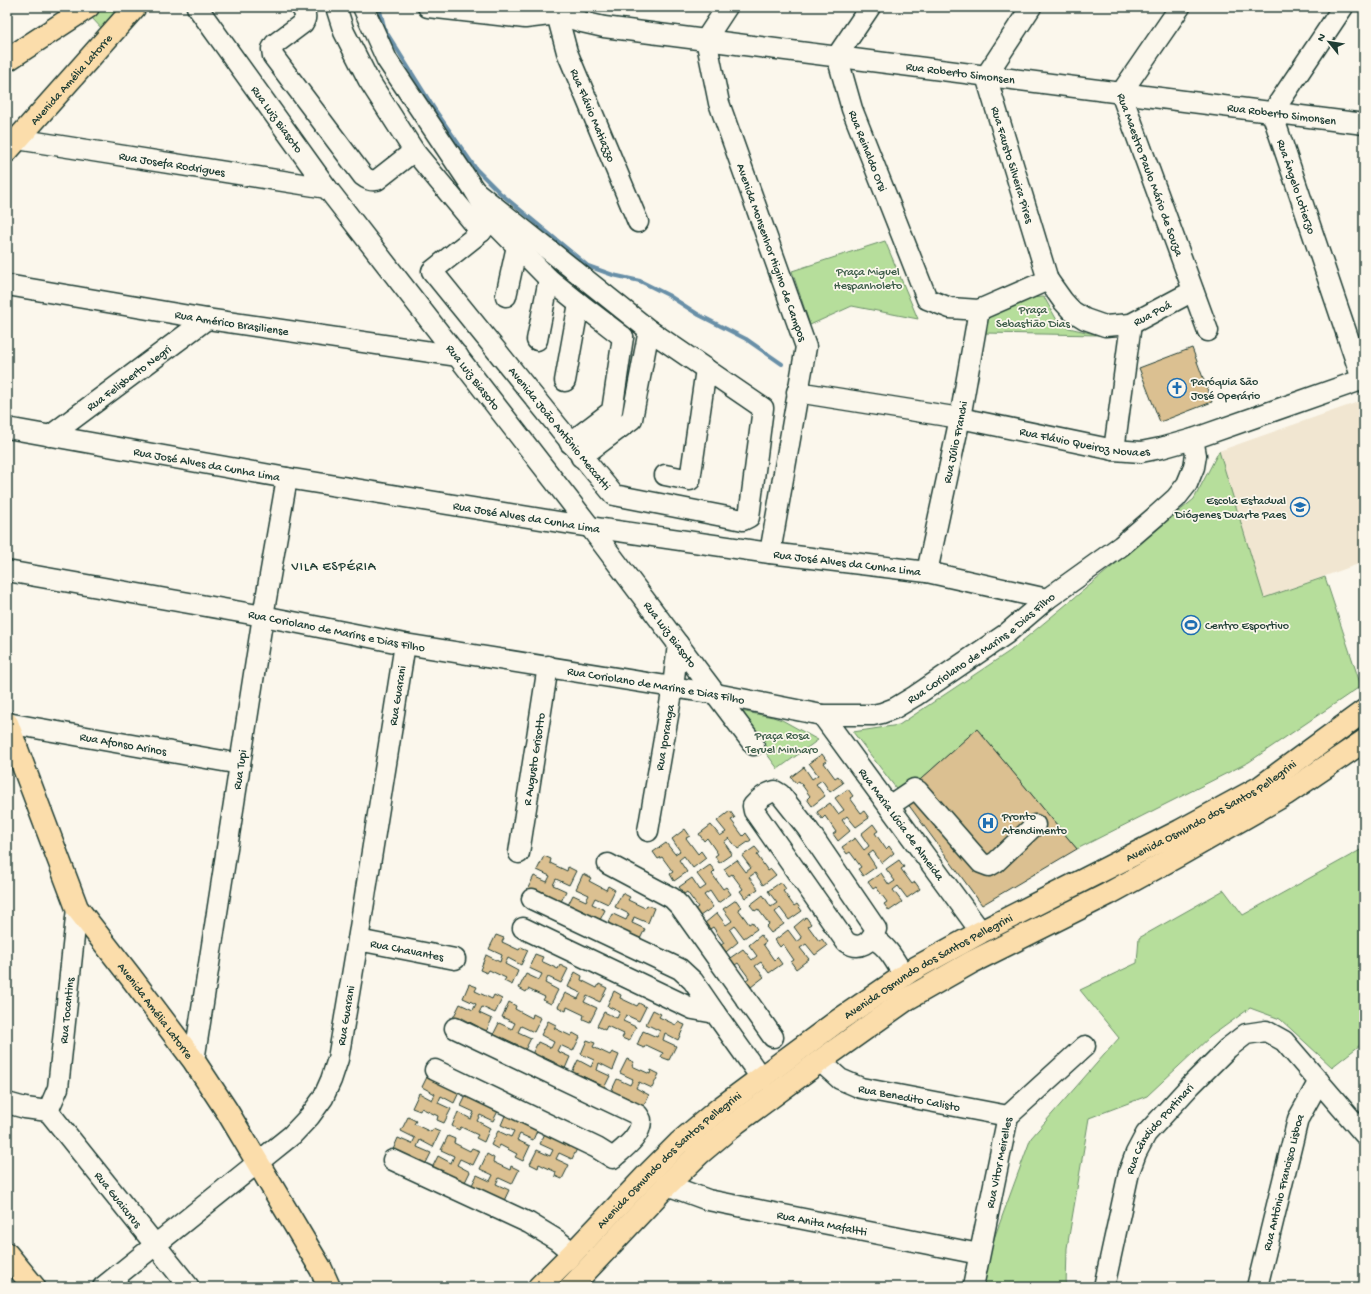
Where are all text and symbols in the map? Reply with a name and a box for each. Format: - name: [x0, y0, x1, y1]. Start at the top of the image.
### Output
- north arrow: [1309, 22, 1349, 62]
- street label: Avenida Amélia Latorre: [28, 32, 117, 129]
- text: N: [1315, 32, 1329, 44]
- street label: Rua Roberto Simonsen: [905, 61, 1016, 88]
- street label: Rua Flávio Matiazzo: [566, 67, 617, 165]
- street label: Rua Luiz Biasoto: [247, 84, 305, 157]
- street label: Rua Maestro Paulo Mário de Souza: [1113, 92, 1185, 259]
- street label: Rua Roberto Simonsen: [1226, 102, 1337, 129]
- street label: Rua Fausto Silveira Pires: [987, 105, 1036, 226]
- street label: Rua Reinaldo Orsi: [844, 109, 889, 194]
- street label: Rua Ângelo Lotierzo: [1272, 138, 1317, 236]
- street label: Rua Josefa Rodrigues: [118, 150, 226, 181]
- street label: Avenida Monsenhor Higino de Campos: [732, 162, 809, 344]
- park label: Praça Miguel Hespanholeto: [834, 266, 902, 294]
- street label: Rua Poá: [1131, 299, 1174, 330]
- park label: Praça Sebastião Dias: [996, 304, 1071, 332]
- street label: Rua Américo Brasiliense: [173, 309, 290, 340]
- street label: Rua Luiz Biasoto: [442, 342, 502, 414]
- street label: Rua Felisberto Negri: [85, 343, 175, 415]
- street label: Avenida João Antônio Meccatti: [504, 365, 613, 494]
- place label: Paróquia São José Operário: [1190, 376, 1260, 404]
- church icon: Paróquia São José Operário: [1166, 377, 1188, 399]
- street label: Rua Júlio Franchi: [941, 400, 972, 485]
- street label: Rua Flávio Queiroz Novaes: [1018, 426, 1152, 461]
- street label: Rua José Alves da Cunha Lima: [132, 446, 281, 486]
- place label: Escola Estadual Diógenes Duarte Paes: [1174, 495, 1287, 523]
- school or university icon: Escola Estadual Diógenes Duarte Paes: [1289, 496, 1311, 518]
- street label: Rua José Alves da Cunha Lima: [452, 500, 601, 537]
- street label: Rua José Alves da Cunha Lima: [772, 548, 922, 580]
- district label: VILA ESPÉRIA: [291, 559, 377, 575]
- street label: Rua Coriolano de Marins e Dias Filho: [905, 590, 1059, 708]
- street label: Rua Luiz Biasoto: [640, 599, 698, 671]
- street label: Rua Coriolano de Marins e Dias Filho: [247, 609, 426, 656]
- sports icon: Centro Esportivo: [1180, 614, 1202, 636]
- place label: Centro Esportivo: [1205, 620, 1289, 634]
- street label: Rua Guarani: [387, 664, 411, 727]
- street label: Rua Coriolano de Marins e Dias Filho: [566, 665, 746, 709]
- street label: Rua Iporanga: [654, 703, 679, 772]
- street label: R Augusto Grisotto: [521, 712, 550, 807]
- park label: Praça Rosa Teruel Minharo: [745, 730, 818, 758]
- street label: Rua Afonso Arinos: [78, 731, 168, 760]
- street label: Rua Tupi: [231, 748, 251, 791]
- street label: Avenida Osmundo dos Santos Pellegrini: [1124, 758, 1300, 866]
- street label: Rua Maria Lúcia de Almeida: [854, 766, 946, 884]
- place label: Pronto Atendimento: [1001, 811, 1067, 839]
- hospital icon: Pronto Atendimento: [977, 812, 999, 834]
- street label: Avenida Osmundo dos Santos Pellegrini: [842, 912, 1016, 1023]
- street label: Rua Chavantes: [369, 938, 445, 966]
- street label: Avenida Amélia Latorre: [113, 961, 196, 1063]
- street label: Rua Tocantins: [58, 976, 79, 1044]
- street label: Rua Guarani: [335, 984, 359, 1047]
- street label: Rua Cândido Portinari: [1124, 1081, 1198, 1177]
- street label: Rua Benedito Calisto: [857, 1083, 961, 1116]
- street label: Avenida Osmundo dos Santos Pellegrini: [595, 1089, 745, 1233]
- street label: Rua Antônio Francisco Lisboa: [1261, 1112, 1309, 1252]
- street label: Rua Vitor Meirelles: [984, 1116, 1017, 1210]
- street label: Rua Guaicurus: [90, 1170, 144, 1232]
- street label: Rua Anita Mafaltti: [775, 1209, 868, 1241]

